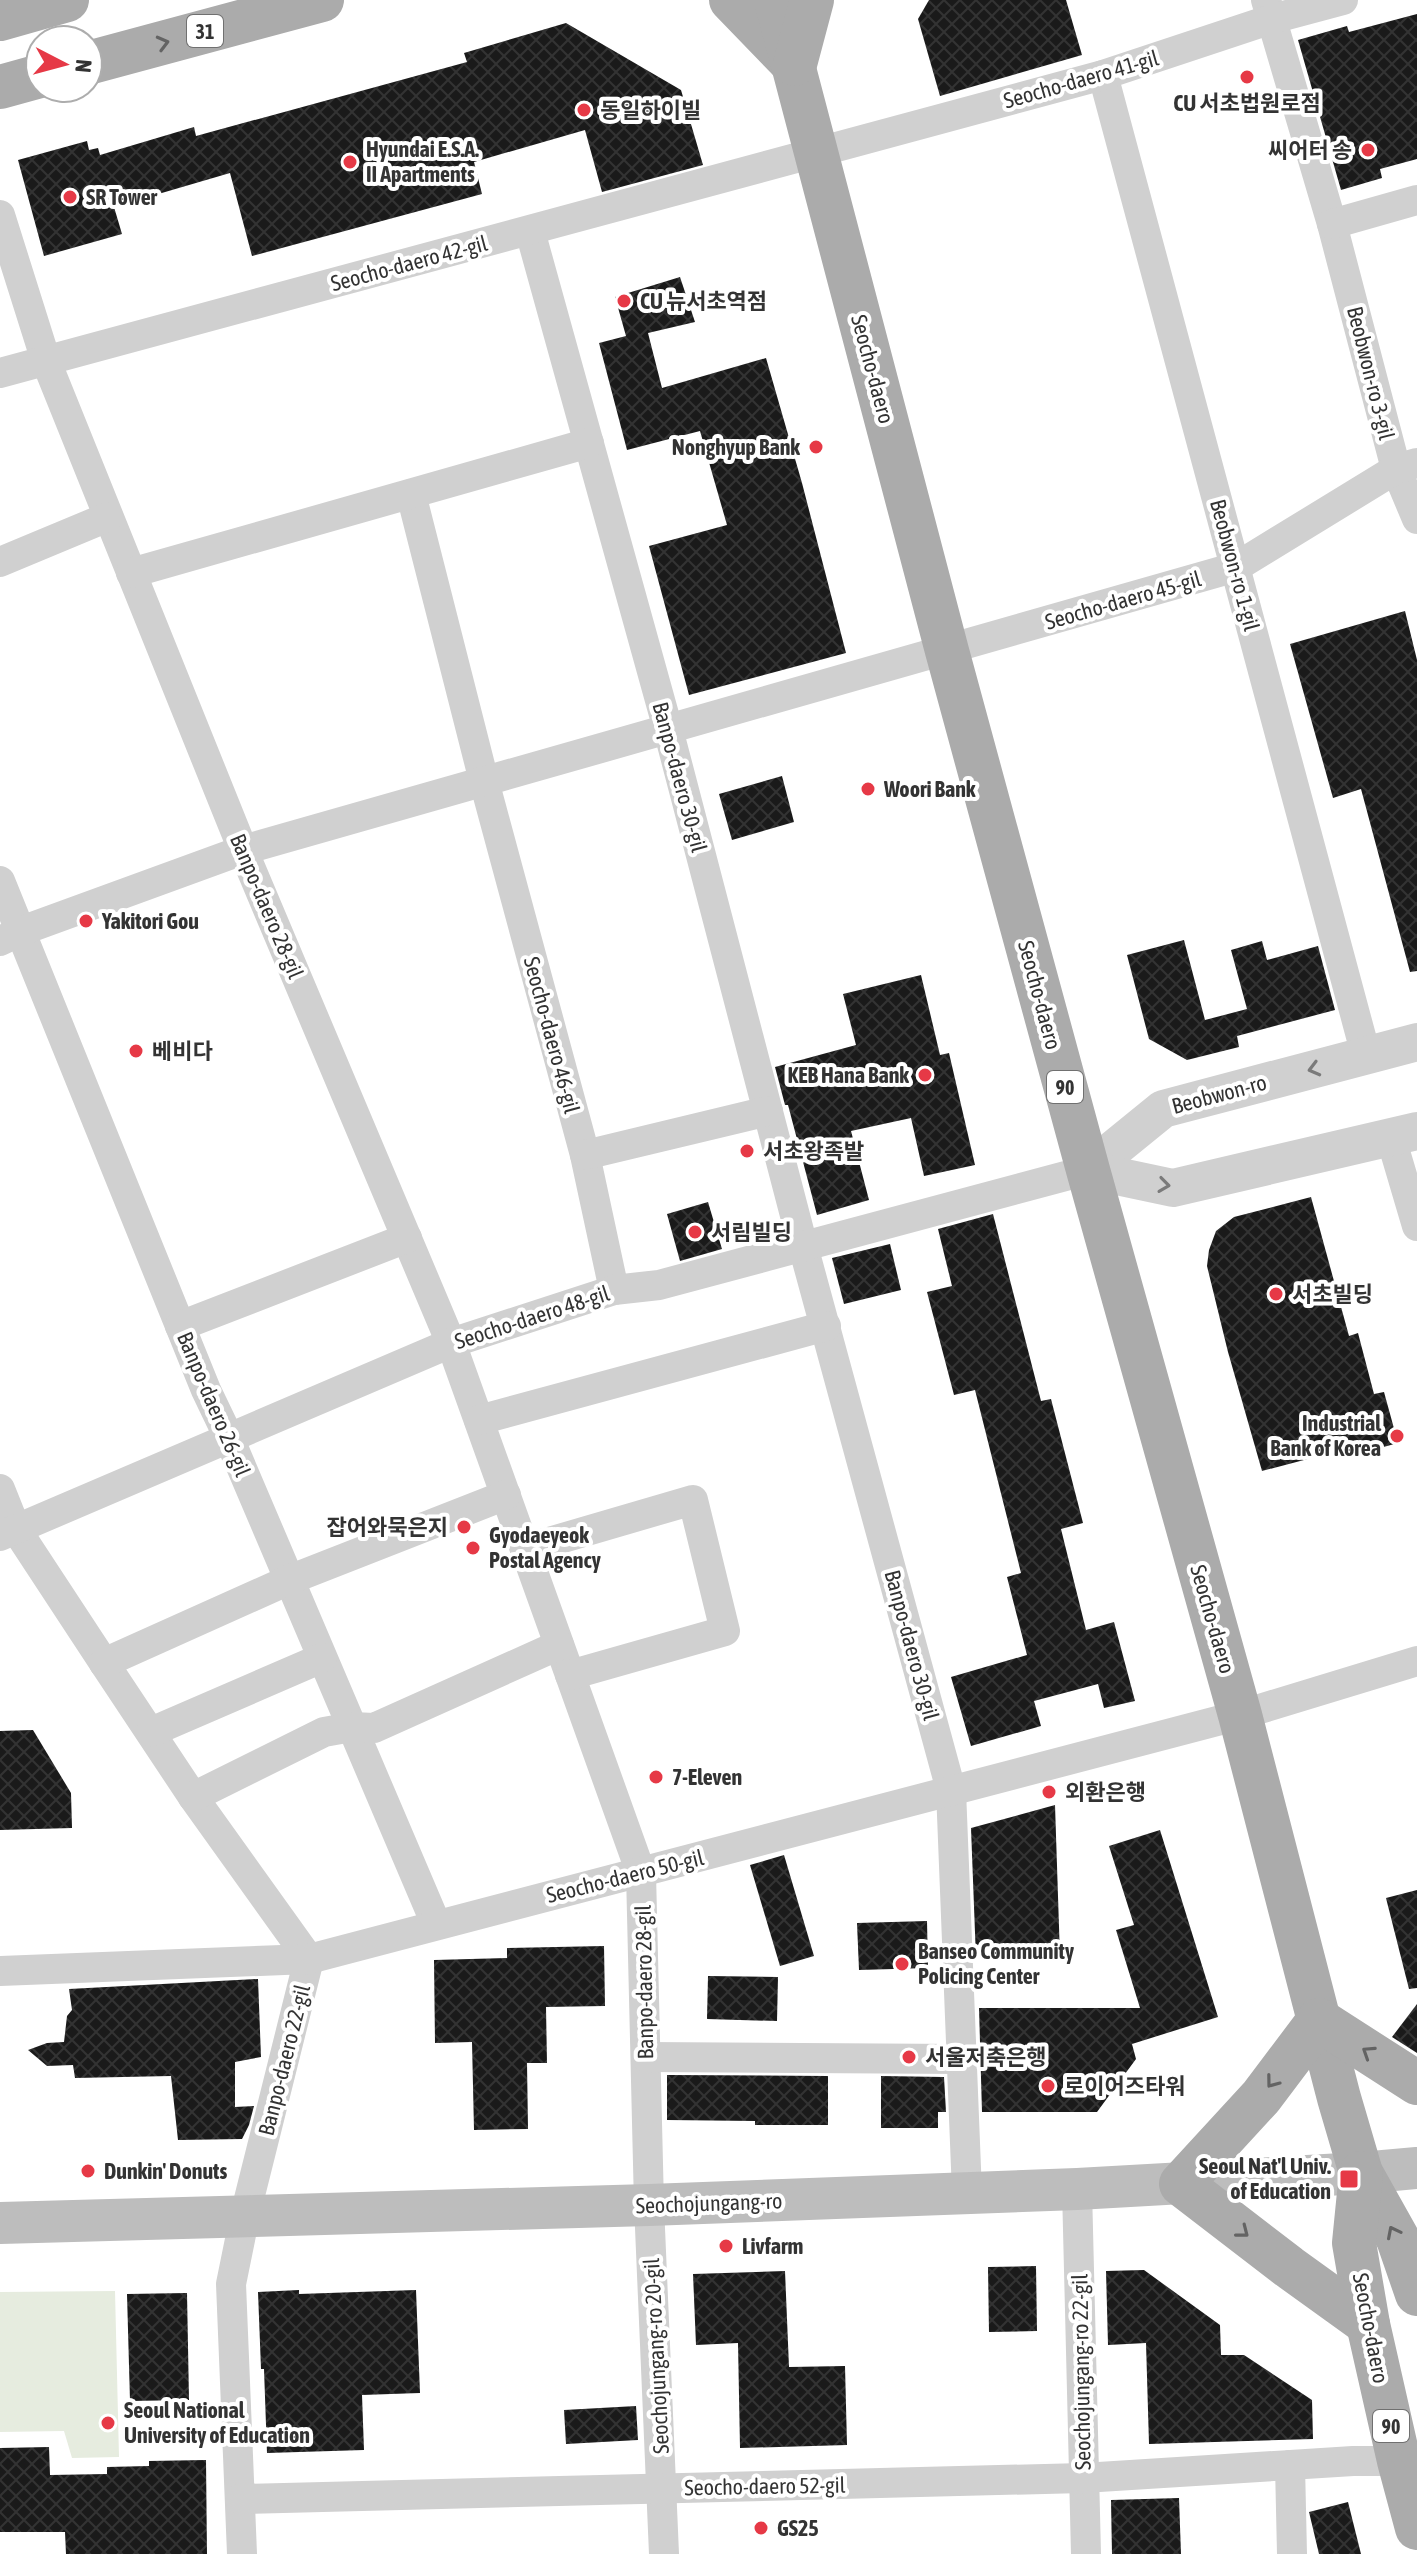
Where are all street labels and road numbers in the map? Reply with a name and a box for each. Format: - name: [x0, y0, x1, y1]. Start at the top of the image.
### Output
- road number: 31: [187, 15, 223, 47]
- street label: Seocho-daero 41-gil: [1001, 44, 1162, 114]
- street label: Seocho-daero 42-gil: [328, 230, 490, 296]
- street label: Beobwon-ro 3-gil: [1342, 304, 1400, 442]
- street label: Seocho-daero: [846, 312, 900, 426]
- street label: Beobwon-ro 1-gil: [1205, 496, 1265, 634]
- street label: Seocho-daero 45-gil: [1042, 565, 1204, 635]
- street label: Banpo-daero 30-gil: [647, 699, 713, 855]
- street label: Banpo-daero 28-gil: [225, 830, 309, 982]
- street label: Seocho-daero: [1013, 938, 1067, 1052]
- street label: Seocho-daero 46-gil: [519, 954, 585, 1116]
- street label: Beobwon-ro: [1169, 1069, 1269, 1119]
- road number: 90: [1047, 1071, 1083, 1103]
- street label: Seocho-daero 48-gil: [451, 1280, 613, 1354]
- street label: Banpo-daero 26-gil: [172, 1328, 256, 1480]
- street label: Seocho-daero: [1185, 1562, 1241, 1676]
- street label: Banpo-daero 30-gil: [879, 1567, 945, 1723]
- street label: Seocho-daero 50-gil: [544, 1844, 706, 1908]
- street label: Banpo-daero 28-gil: [630, 1904, 658, 2060]
- street label: Banpo-daero 22-gil: [253, 1982, 315, 2138]
- street label: Seochojungang-ro: [635, 2187, 783, 2219]
- street label: Seochojungang-ro 20-gil: [638, 2257, 674, 2455]
- street label: Seocho-daero: [1348, 2271, 1394, 2385]
- street label: Seochojungang-ro 22-gil: [1066, 2274, 1096, 2470]
- road number: 90: [1373, 2410, 1409, 2442]
- street label: Seocho-daero 52-gil: [684, 2472, 846, 2500]

